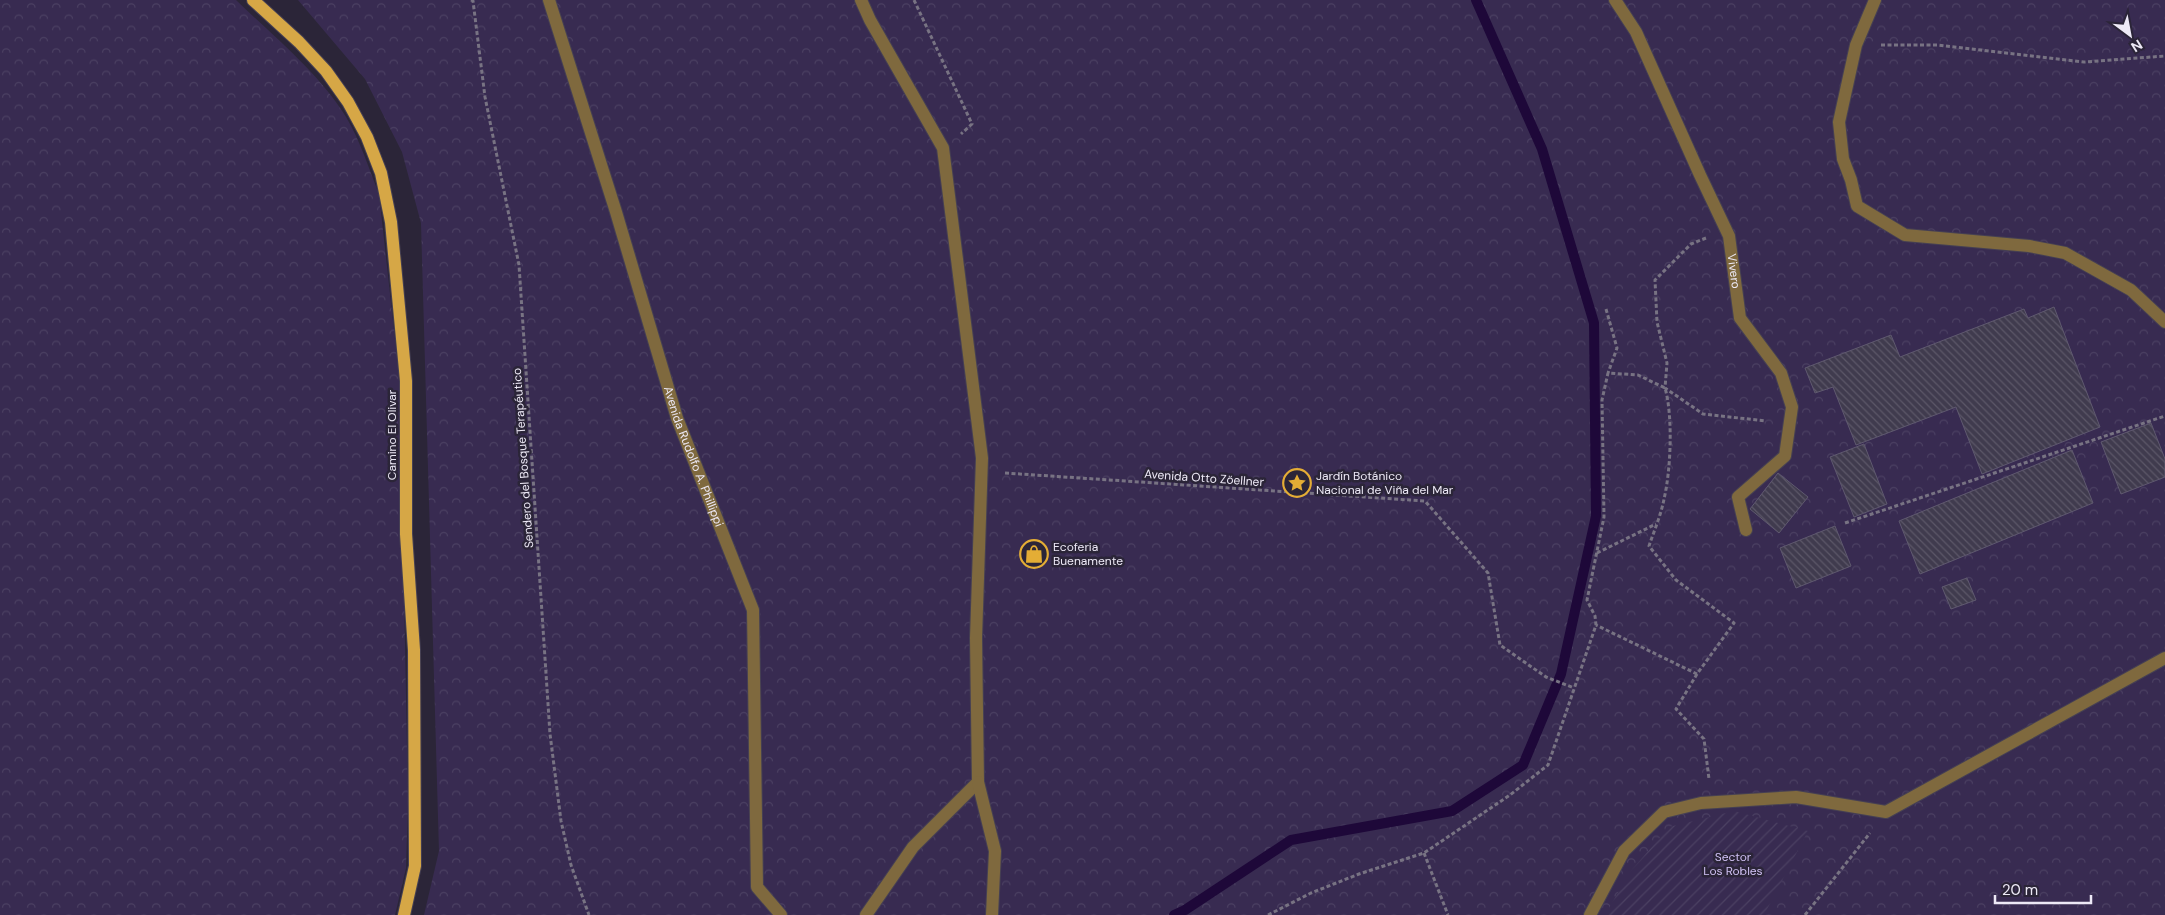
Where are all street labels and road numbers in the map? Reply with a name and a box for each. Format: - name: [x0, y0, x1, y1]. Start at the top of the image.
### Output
- street label: Vivero: [1723, 253, 1744, 290]
- street label: Sendero del Bosque Terapéutico: [509, 367, 537, 549]
- street label: Avenida Rudolfo A. Phillippi: [660, 384, 727, 529]
- street label: Camino El Olivar: [384, 389, 400, 480]
- street label: Avenida Otto Zöellner: [1144, 466, 1265, 490]

